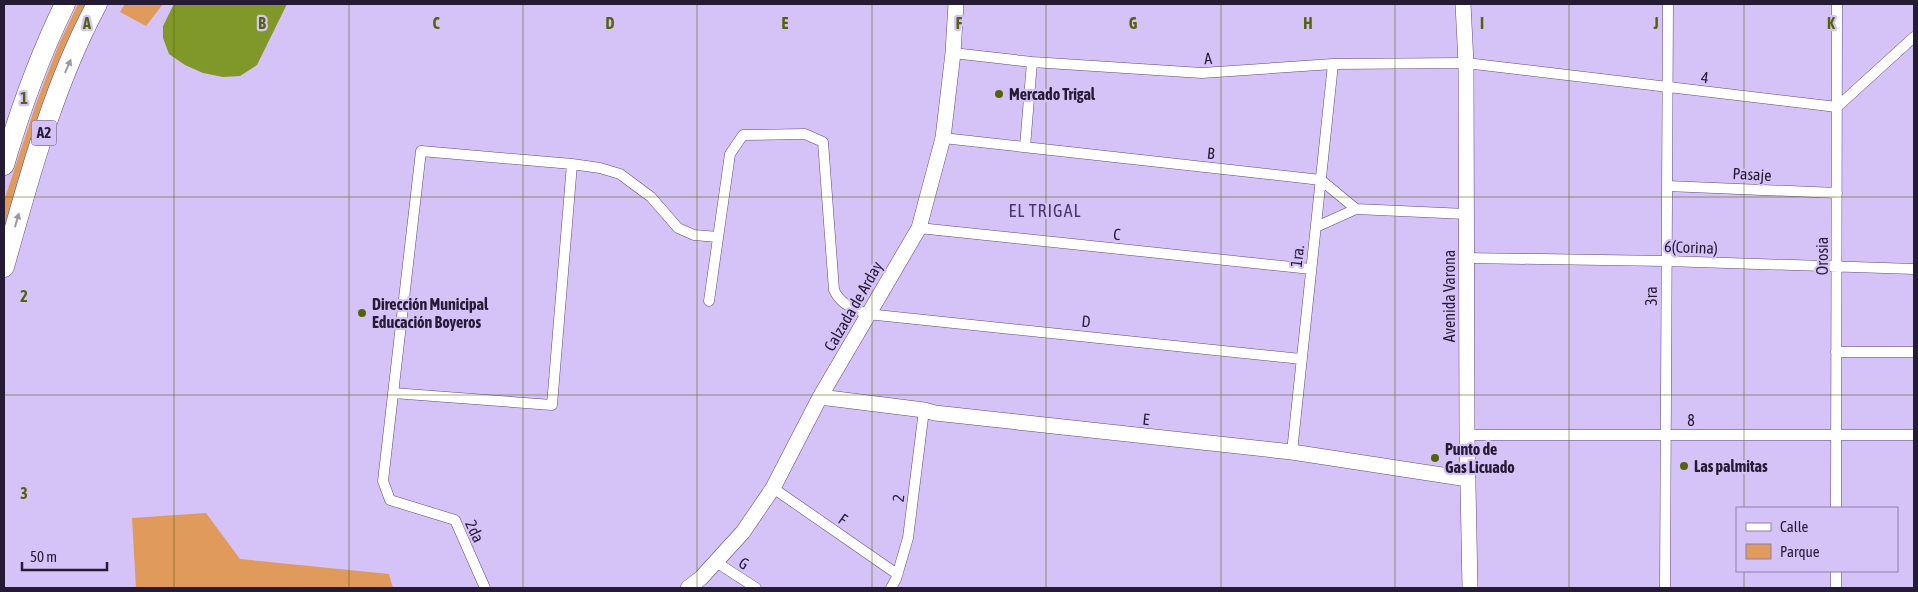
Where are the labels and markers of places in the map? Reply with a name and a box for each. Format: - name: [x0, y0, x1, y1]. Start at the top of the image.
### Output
- place label: Mercado Trigal: [1009, 85, 1096, 103]
- marker: Mercado Trigal: [993, 88, 1005, 100]
- place label: Dirección Municipal Educación Boyeros: [372, 295, 489, 331]
- marker: Dirección Municipal Educación Boyeros: [356, 307, 368, 319]
- place label: Punto de Gas Licuado: [1445, 440, 1515, 476]
- marker: Punto de Gas Licuado: [1429, 452, 1441, 464]
- place label: Las palmitas: [1694, 457, 1768, 475]
- marker: Las palmitas: [1678, 460, 1690, 472]

